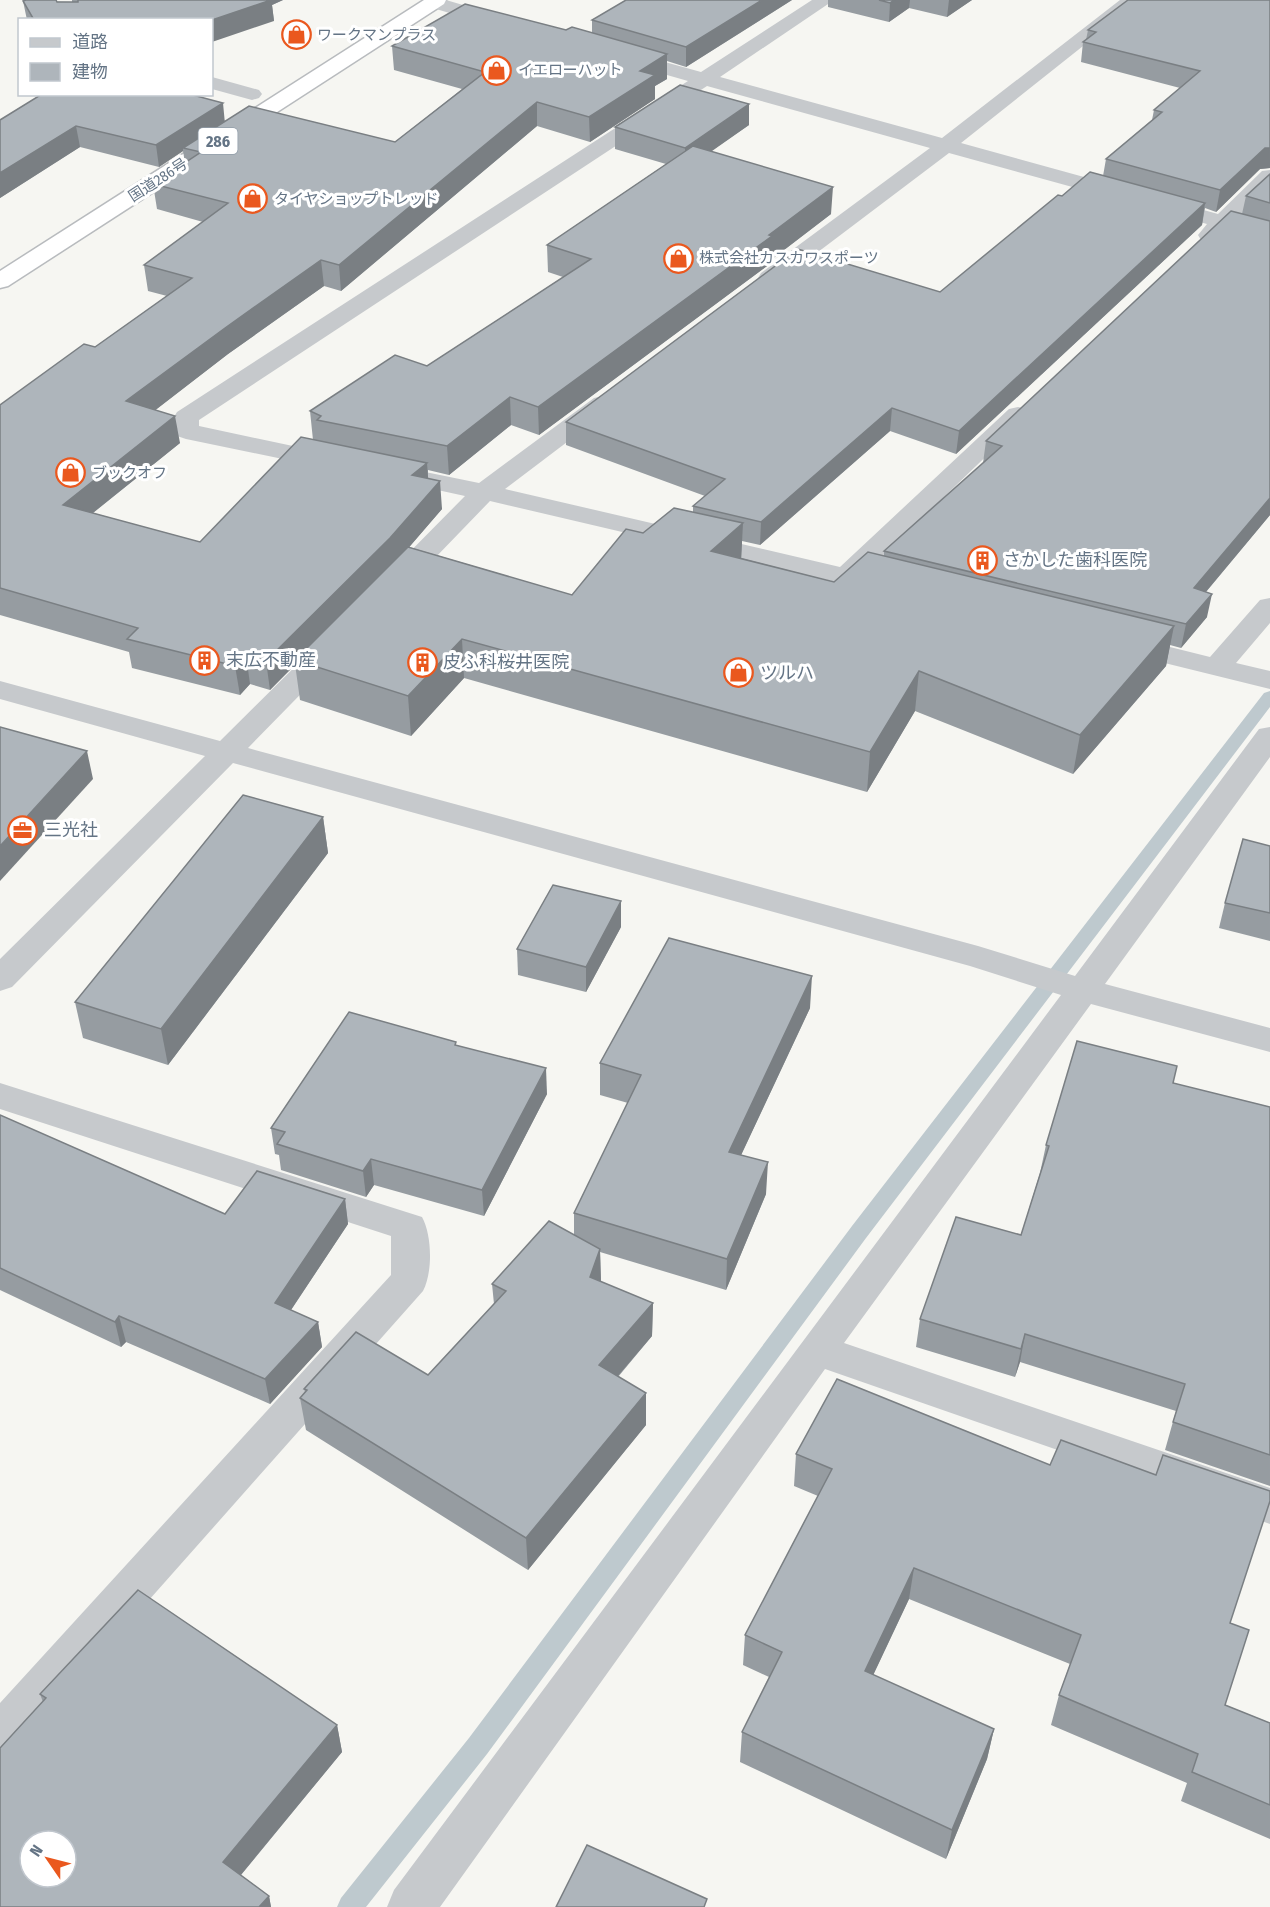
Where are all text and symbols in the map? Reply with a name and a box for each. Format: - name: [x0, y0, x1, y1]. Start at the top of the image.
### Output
- legend: [18, 18, 213, 96]
- shop icon: ワークマンプラス: [280, 19, 312, 51]
- place label: ワークマンプラス: [317, 26, 436, 44]
- text: 道路: [72, 31, 108, 53]
- shop icon: イエローハット: [481, 54, 513, 86]
- text: 建物: [72, 61, 108, 83]
- place label: イエローハット: [518, 61, 623, 79]
- road number: 286: [198, 128, 238, 154]
- street label: 国道286号: [125, 154, 191, 206]
- shop icon: タイヤショップトレッド: [237, 183, 269, 215]
- place label: タイヤショップトレッド: [274, 190, 439, 208]
- shop icon: 株式会社カスカワスポーツ: [662, 242, 694, 274]
- place label: 株式会社カスカワスポーツ: [699, 249, 879, 267]
- shop icon: ブックオフ: [55, 457, 87, 489]
- place label: ブックオフ: [92, 464, 167, 482]
- building icon: さかした歯科医院: [966, 544, 998, 576]
- place label: さかした歯科医院: [1003, 549, 1147, 571]
- building icon: 末広不動産: [189, 644, 221, 676]
- building icon: 皮ふ科桜井医院: [406, 646, 438, 678]
- place label: 末広不動産: [226, 649, 316, 671]
- place label: 皮ふ科桜井医院: [443, 651, 569, 673]
- shop icon: ツルハ: [723, 657, 755, 689]
- place label: ツルハ: [760, 662, 814, 684]
- office icon: 三光社: [7, 814, 39, 846]
- place label: 三光社: [44, 819, 98, 841]
- north arrow: [18, 1829, 78, 1889]
- text: N: [26, 1841, 47, 1860]

